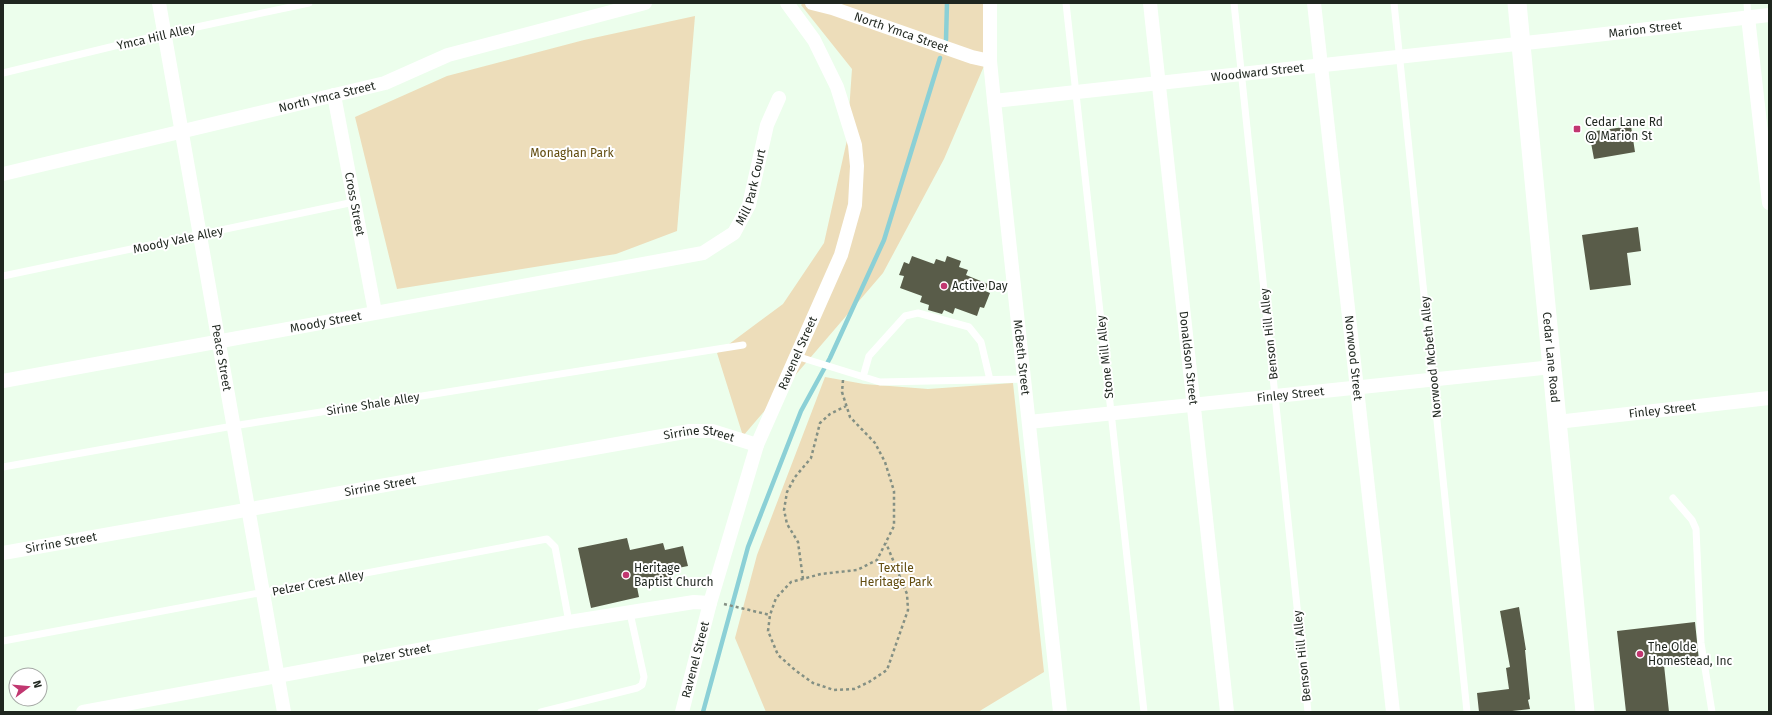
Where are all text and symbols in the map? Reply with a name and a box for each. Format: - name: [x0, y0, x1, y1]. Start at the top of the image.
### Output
- street label: North Ymca Street: [852, 9, 951, 55]
- street label: Marion Street: [1608, 18, 1683, 41]
- street label: Ymca Hill Alley: [116, 21, 196, 53]
- street label: Woodward Street: [1210, 60, 1305, 84]
- street label: North Ymca Street: [277, 78, 377, 115]
- place label: Cedar Lane Rd @ Marion St: [1585, 115, 1663, 143]
- marker: Cedar Lane Rd @ Marion St: [1572, 124, 1582, 134]
- park label: Monaghan Park: [530, 146, 615, 160]
- street label: Mill Park Court: [732, 147, 769, 228]
- street label: Cross Street: [342, 171, 368, 238]
- street label: Moody Vale Alley: [132, 224, 224, 256]
- place label: Active Day: [952, 279, 1008, 293]
- marker: Active Day: [939, 281, 949, 291]
- street label: Benson Hill Alley: [1257, 288, 1281, 380]
- street label: Norwood Mcbeth Alley: [1418, 295, 1444, 419]
- street label: Moody Street: [289, 308, 363, 335]
- street label: Donaldson Street: [1176, 310, 1201, 406]
- street label: Cedar Lane Road: [1540, 311, 1562, 404]
- street label: Ravenel Street: [775, 313, 820, 392]
- street label: Stone Mill Alley: [1094, 315, 1116, 399]
- street label: Norwood Street: [1342, 315, 1365, 402]
- street label: McBeth Street: [1011, 319, 1033, 397]
- street label: Peace Street: [209, 323, 234, 393]
- street label: Finley Street: [1256, 384, 1326, 405]
- street label: Sirine Shale Alley: [325, 390, 421, 418]
- street label: Finley Street: [1628, 399, 1697, 421]
- street label: Sirrine Street: [662, 424, 737, 445]
- street label: Sirrine Street: [343, 473, 417, 499]
- street label: Sirrine Street: [24, 529, 98, 556]
- place label: Heritage Baptist Church: [634, 561, 713, 589]
- park label: Textile Heritage Park: [860, 561, 933, 589]
- street label: Pelzer Crest Alley: [271, 567, 365, 599]
- marker: Heritage Baptist Church: [621, 570, 631, 580]
- street label: Benson Hill Alley: [1290, 610, 1314, 702]
- street label: Ravenel Street: [679, 619, 712, 700]
- place label: The Olde Homestead, Inc: [1648, 640, 1733, 668]
- street label: Pelzer Street: [361, 641, 432, 667]
- marker: The Olde Homestead, Inc: [1635, 649, 1645, 659]
- north arrow: [8, 667, 48, 707]
- text: N: [30, 679, 44, 690]

